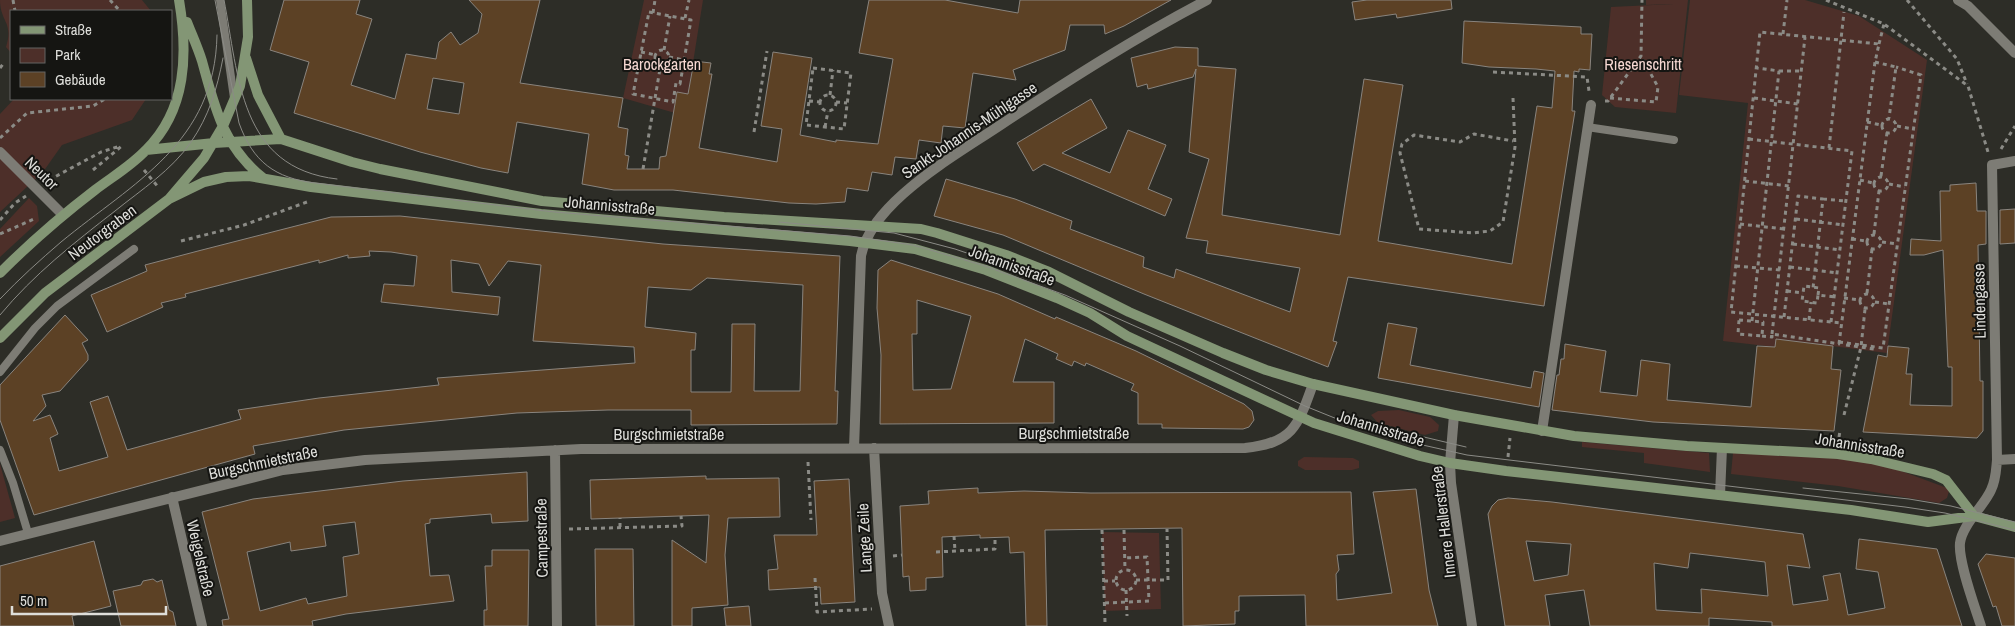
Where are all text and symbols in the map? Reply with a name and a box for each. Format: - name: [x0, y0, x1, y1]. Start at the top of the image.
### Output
- legend: [10, 10, 172, 100]
- text: Straße: [55, 19, 92, 40]
- text: Park: [55, 44, 81, 65]
- park label: Barockgarten: [623, 53, 701, 75]
- park label: Riesenschritt: [1604, 53, 1682, 75]
- text: Gebäude: [55, 69, 106, 90]
- street label: Sankt-Johannis-Mühlgasse: [897, 76, 1041, 184]
- street label: Neutor: [20, 151, 64, 195]
- street label: Johannisstraße: [564, 190, 656, 220]
- street label: Neutorgraben: [63, 199, 141, 265]
- street label: Johannisstraße: [966, 239, 1058, 291]
- street label: Lindengasse: [1967, 263, 1991, 339]
- street label: Johannisstraße: [1335, 404, 1427, 452]
- street label: Burgschmietstraße: [1019, 422, 1129, 444]
- street label: Burgschmietstraße: [614, 423, 724, 445]
- street label: Johannisstraße: [1814, 427, 1906, 463]
- street label: Burgschmietstraße: [207, 440, 319, 484]
- street label: Innere Hallerstraße: [1425, 465, 1461, 579]
- street label: Campestraße: [529, 498, 553, 578]
- street label: Lange Zeile: [851, 503, 877, 573]
- street label: Weigelstraße: [182, 518, 220, 598]
- scale bar: [12, 584, 166, 616]
- text: 50 m: [20, 590, 47, 611]

